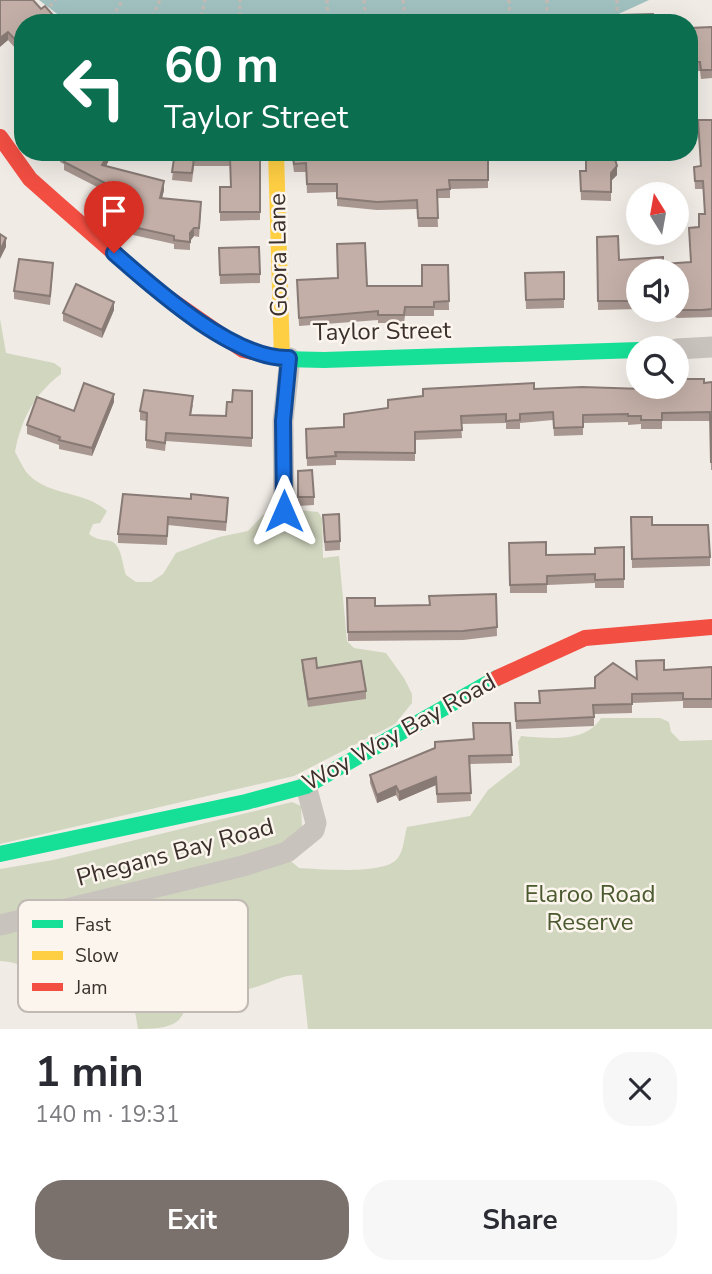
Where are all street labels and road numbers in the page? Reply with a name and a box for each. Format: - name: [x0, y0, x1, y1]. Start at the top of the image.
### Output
- street label: Goora Lane: [261, 193, 295, 317]
- street label: Taylor Street: [313, 314, 452, 348]
- street label: Woy Woy Bay Road: [297, 666, 501, 798]
- street label: Phegans Bay Road: [73, 810, 277, 894]

